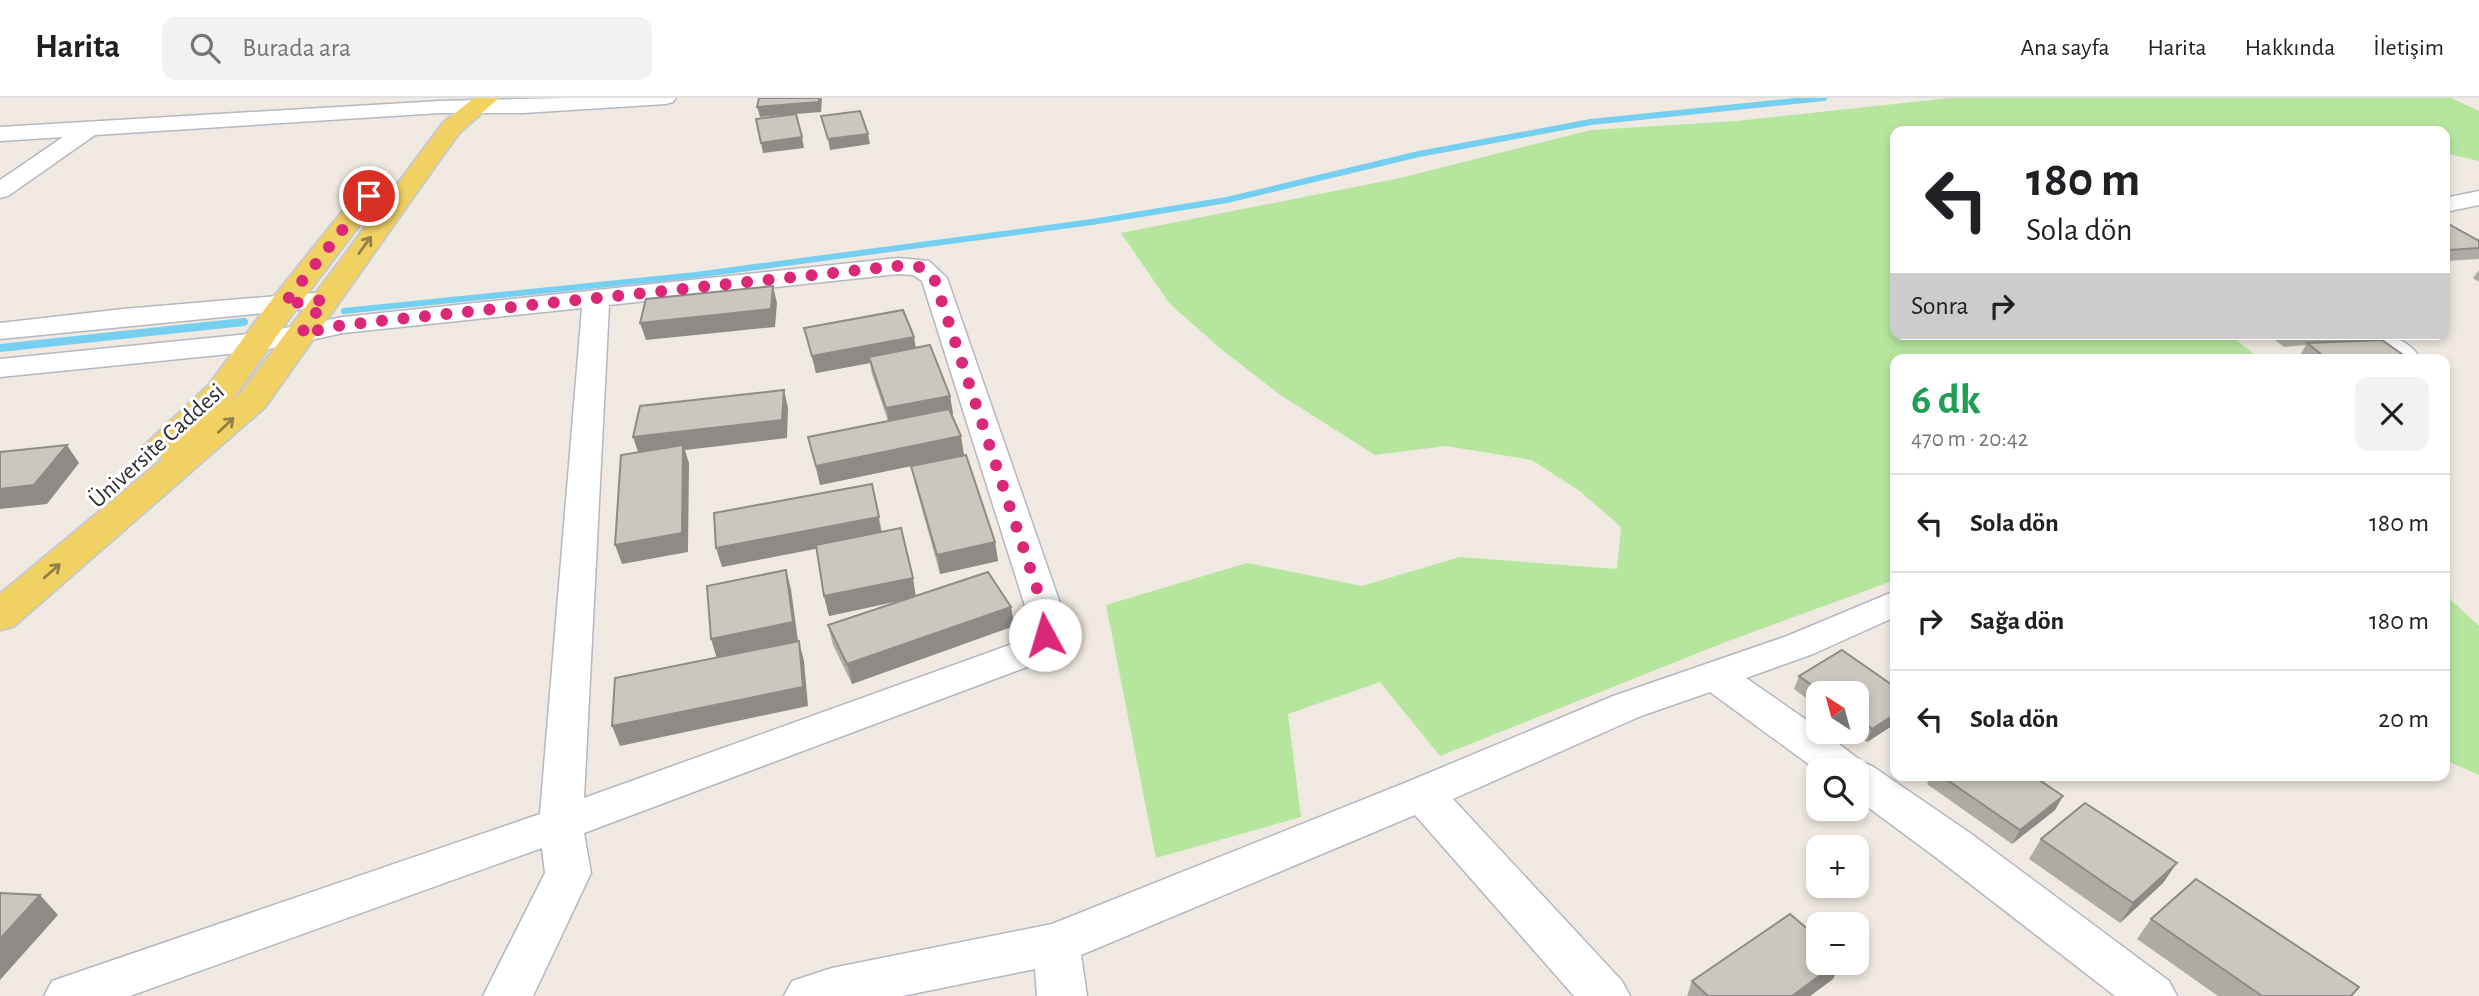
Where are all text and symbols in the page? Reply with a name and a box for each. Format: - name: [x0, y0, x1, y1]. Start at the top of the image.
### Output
- search box: [162, 17, 652, 80]
- icon: search: [186, 29, 224, 67]
- text: Harita: [35, 31, 120, 64]
- text: Burada ara: [242, 35, 351, 61]
- text: Ana sayfa: [2020, 36, 2110, 60]
- text: Harita: [2148, 36, 2207, 60]
- text: Hakkında: [2245, 36, 2335, 60]
- text: İletişim: [2373, 36, 2444, 60]
- icon: left: [1911, 154, 2002, 245]
- text: 180 m: [2026, 156, 2140, 205]
- pin: [339, 166, 399, 226]
- icon: arrive: [350, 177, 388, 215]
- text: Sola dön: [2026, 214, 2133, 246]
- one-way arrow: [357, 236, 372, 255]
- icon: right: [1983, 287, 2021, 325]
- text: Sonra: [1911, 293, 1969, 319]
- button: close: [2355, 377, 2429, 451]
- street label: Üniversite Caddesi: [84, 379, 229, 513]
- text: 6 dk: [1911, 379, 1981, 421]
- one-way arrow: [217, 416, 234, 433]
- text: 470 m · 20:42: [1911, 428, 2028, 451]
- icon: left: [1911, 504, 1949, 542]
- text: Sola dön: [1970, 510, 2059, 536]
- text: 180 m: [2369, 510, 2429, 536]
- one-way arrow: [43, 563, 61, 579]
- position arrow: [1008, 598, 1082, 672]
- icon: right: [1911, 602, 1949, 640]
- text: Sağa dön: [1970, 608, 2064, 634]
- text: 180 m: [2369, 608, 2429, 634]
- north arrow: [1806, 681, 1869, 744]
- map controls: [1806, 681, 1869, 975]
- icon: left: [1911, 700, 1949, 738]
- text: Sola dön: [1970, 706, 2059, 732]
- text: 20 m: [2378, 706, 2429, 732]
- button: search: [1806, 758, 1869, 821]
- button: +: [1806, 835, 1869, 898]
- button: −: [1806, 912, 1869, 975]

